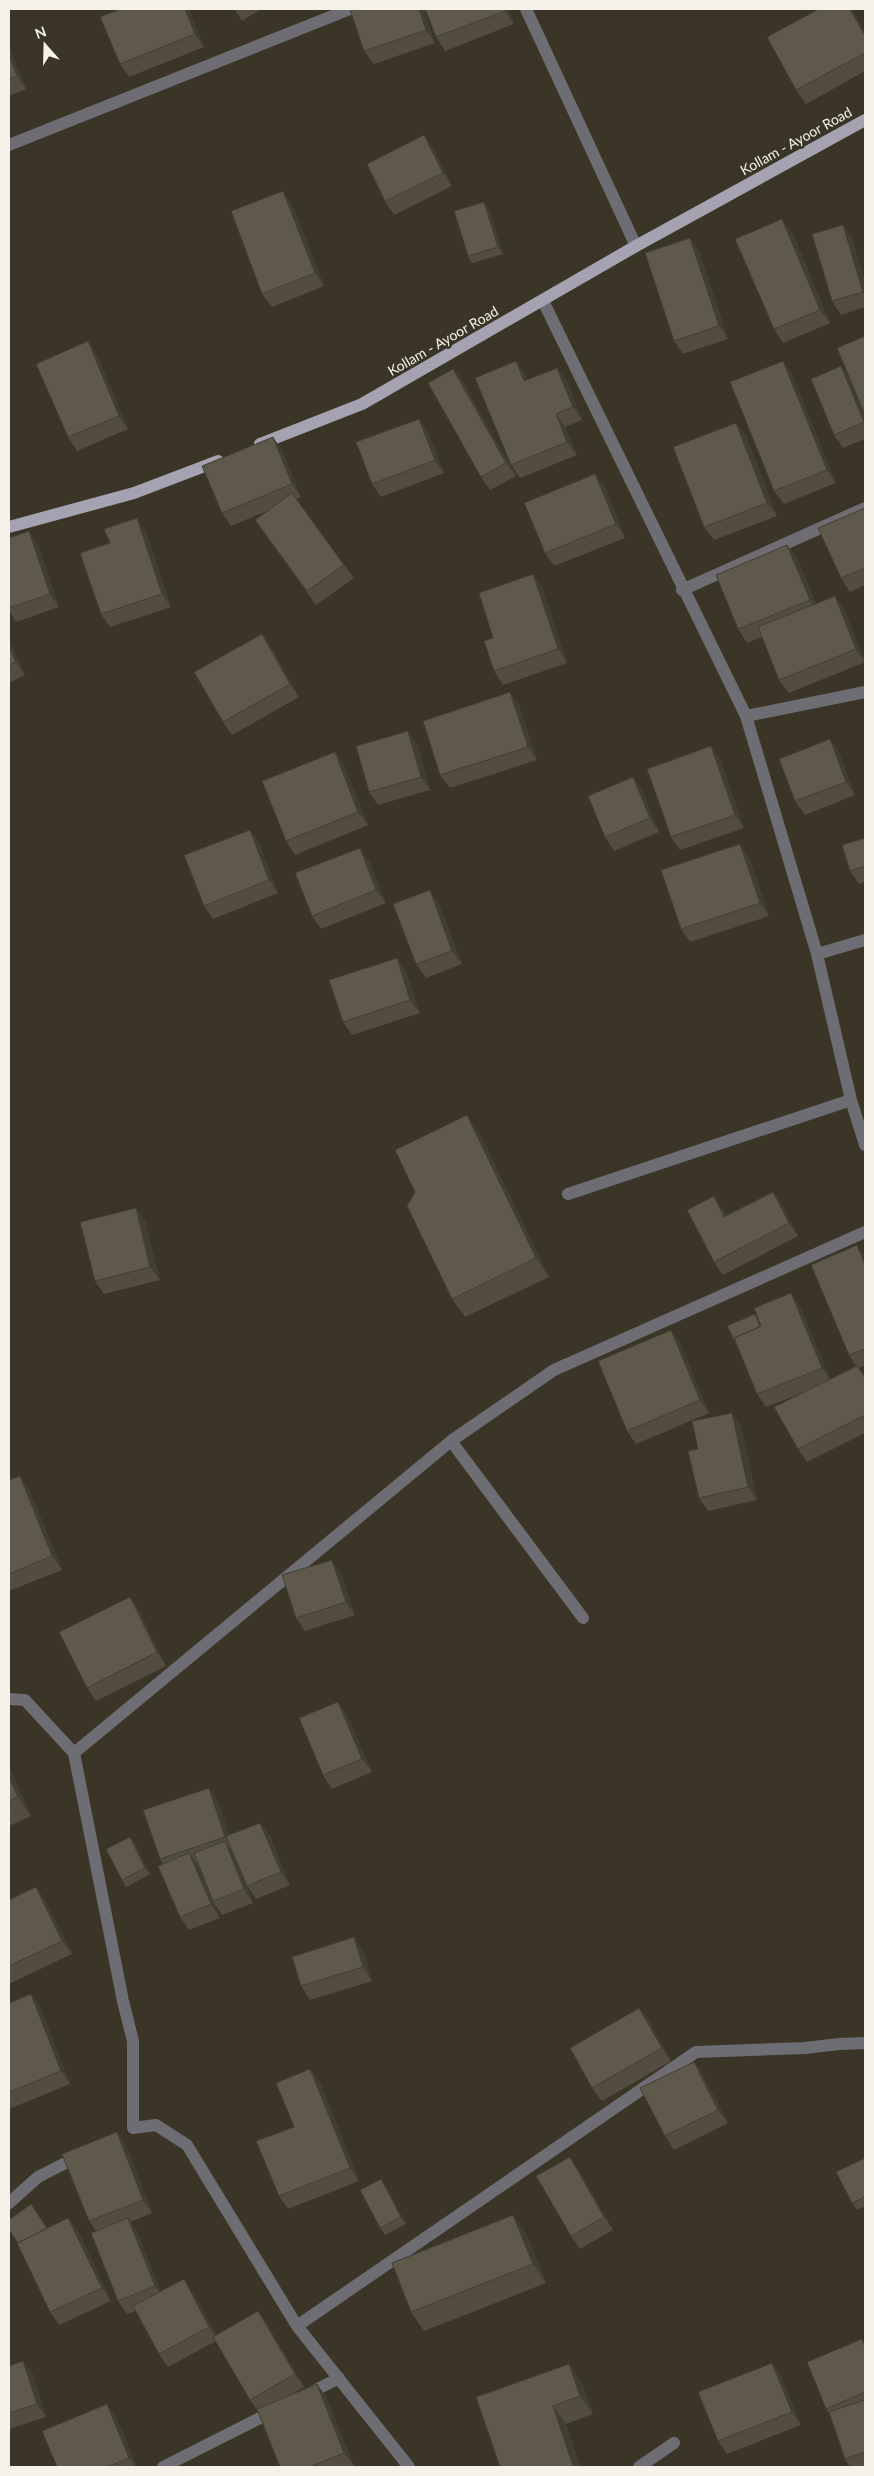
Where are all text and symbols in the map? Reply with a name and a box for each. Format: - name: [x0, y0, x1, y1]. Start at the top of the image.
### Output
- north arrow: [20, 20, 70, 70]
- text: N: [32, 22, 48, 42]
- street label: Kollam - Ayoor Road: [737, 103, 854, 178]
- street label: Kollam - Ayoor Road: [384, 302, 501, 379]

